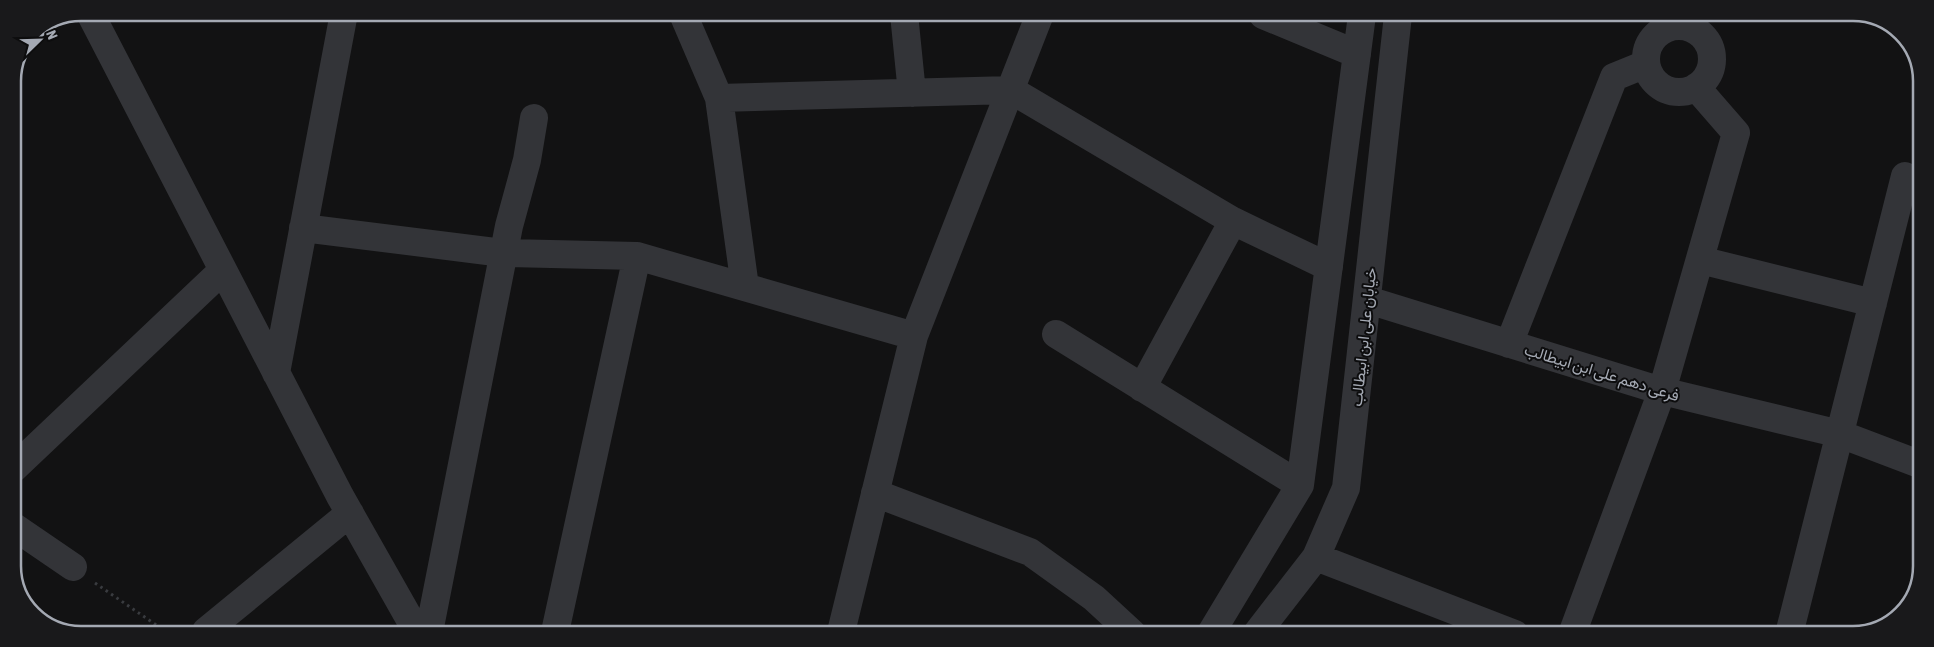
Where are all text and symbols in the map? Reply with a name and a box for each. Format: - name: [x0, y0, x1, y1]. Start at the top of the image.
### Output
- north arrow: [15, 15, 65, 65]
- text: N: [43, 28, 61, 42]
- street label: خیابان علی ابن ابیطالب: [1347, 266, 1381, 408]
- street label: فرعی دهم علی ابن ابیطالب: [1522, 340, 1682, 406]

